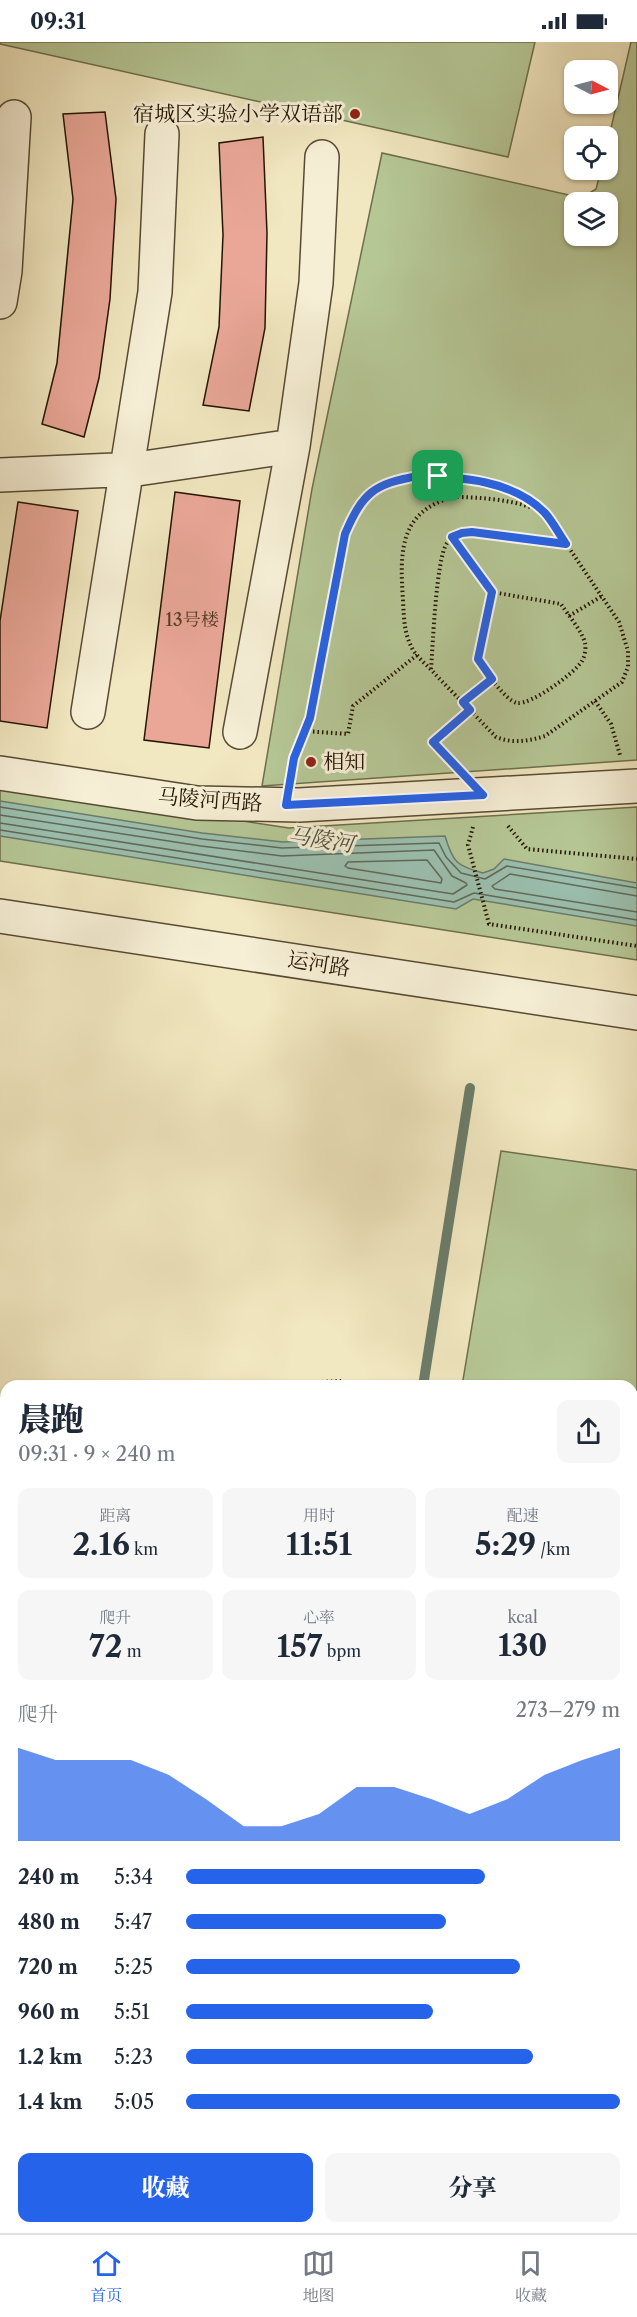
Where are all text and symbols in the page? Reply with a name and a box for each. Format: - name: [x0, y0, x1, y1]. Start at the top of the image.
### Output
- text: 09:31: [30, 8, 86, 35]
- north arrow: [564, 60, 618, 114]
- map controls: [564, 60, 618, 246]
- place label: 宿城区实验小学双语部: [133, 101, 343, 126]
- marker: 宿城区实验小学双语部: [348, 107, 362, 121]
- button: locate: [564, 126, 618, 180]
- button: layers: [564, 192, 618, 246]
- pin: [412, 450, 463, 501]
- icon: arrive: [421, 459, 454, 492]
- house number: 13号楼: [165, 609, 219, 631]
- place label: 相知: [323, 749, 365, 774]
- marker: 相知: [304, 755, 318, 769]
- street label: 马陵河西路: [157, 783, 263, 816]
- water label: 马陵河: [286, 821, 360, 859]
- street label: 运河路: [286, 946, 352, 981]
- text: 晨跑: [18, 1399, 84, 1440]
- button: share: [557, 1400, 620, 1463]
- text: 09:31 · 9 × 240 m: [18, 1442, 175, 1466]
- text: 距离: [99, 1505, 131, 1525]
- text: 用时: [303, 1505, 335, 1525]
- text: 配速: [507, 1505, 539, 1525]
- text: 2.16: [72, 1526, 130, 1563]
- text: 11:51: [286, 1526, 352, 1563]
- text: 5:29: [475, 1526, 536, 1563]
- text: km: [130, 1539, 158, 1559]
- text: /km: [536, 1539, 570, 1559]
- text: 爬升: [99, 1607, 131, 1627]
- text: 心率: [303, 1607, 335, 1627]
- text: kcal: [508, 1607, 538, 1627]
- text: 130: [498, 1627, 547, 1664]
- text: 72: [89, 1628, 122, 1665]
- text: 157: [277, 1628, 323, 1665]
- text: m: [122, 1641, 142, 1661]
- text: bpm: [323, 1641, 361, 1661]
- text: 273–279 m: [516, 1698, 620, 1722]
- text: 爬升: [18, 1702, 58, 1726]
- text: 240 m: [18, 1865, 79, 1889]
- text: 5:34: [114, 1865, 153, 1889]
- text: 480 m: [18, 1910, 80, 1934]
- text: 5:47: [114, 1910, 152, 1934]
- text: 720 m: [18, 1955, 78, 1979]
- text: 5:25: [114, 1955, 153, 1979]
- text: 960 m: [18, 2000, 80, 2024]
- text: 5:51: [114, 2000, 150, 2024]
- text: 1.2 km: [18, 2045, 82, 2069]
- text: 5:23: [114, 2045, 153, 2069]
- text: 1.4 km: [18, 2090, 83, 2114]
- text: 5:05: [114, 2090, 154, 2114]
- button: 收藏: [18, 2153, 313, 2222]
- button: 分享: [325, 2153, 620, 2222]
- tab: 首页: [90, 2247, 123, 2306]
- tab: 地图: [302, 2247, 335, 2306]
- tab: 收藏: [514, 2247, 547, 2306]

